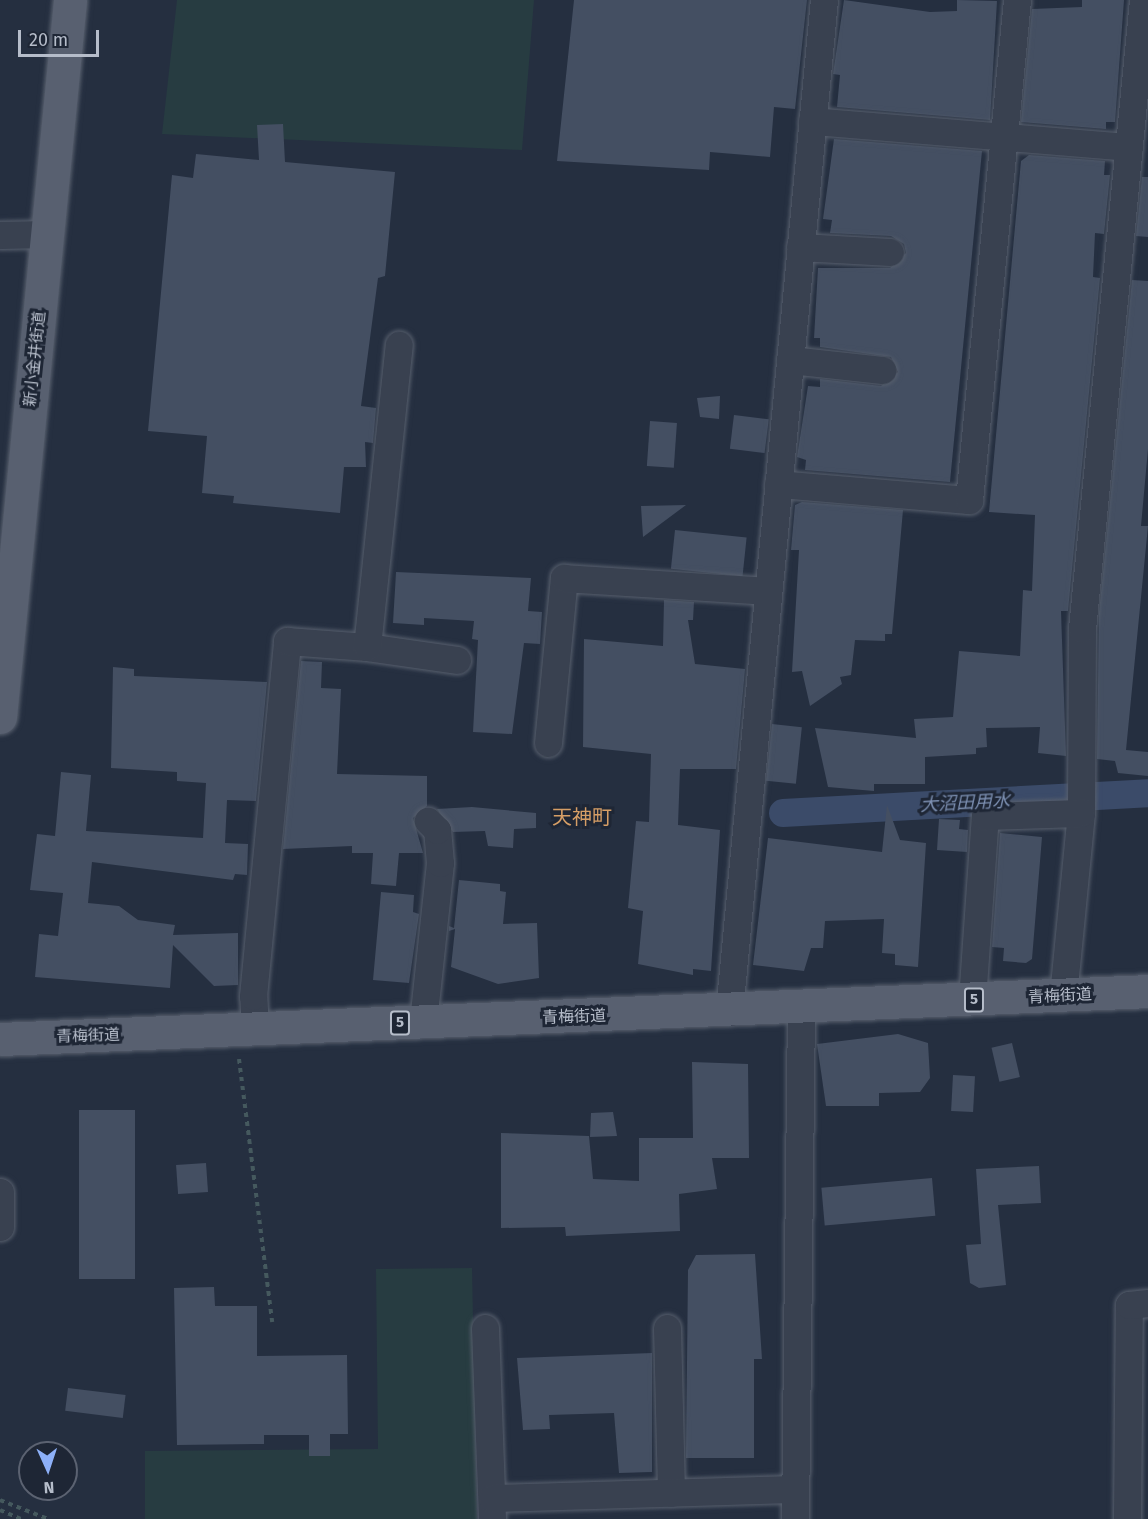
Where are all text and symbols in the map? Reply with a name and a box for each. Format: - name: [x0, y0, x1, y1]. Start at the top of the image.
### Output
- scale bar: [21, 18, 102, 56]
- text: 20 m: [29, 29, 68, 51]
- street label: 新小金井街道: [20, 310, 50, 408]
- water label: 大沼田用水: [919, 790, 1011, 816]
- district label: 天神町: [552, 805, 612, 829]
- street label: 青梅街道: [1028, 985, 1092, 1007]
- road number: 5: [964, 988, 984, 1012]
- street label: 青梅街道: [542, 1006, 606, 1028]
- road number: 5: [390, 1011, 410, 1035]
- street label: 青梅街道: [56, 1025, 120, 1047]
- north arrow: [18, 1441, 78, 1501]
- text: N: [43, 1478, 55, 1497]

